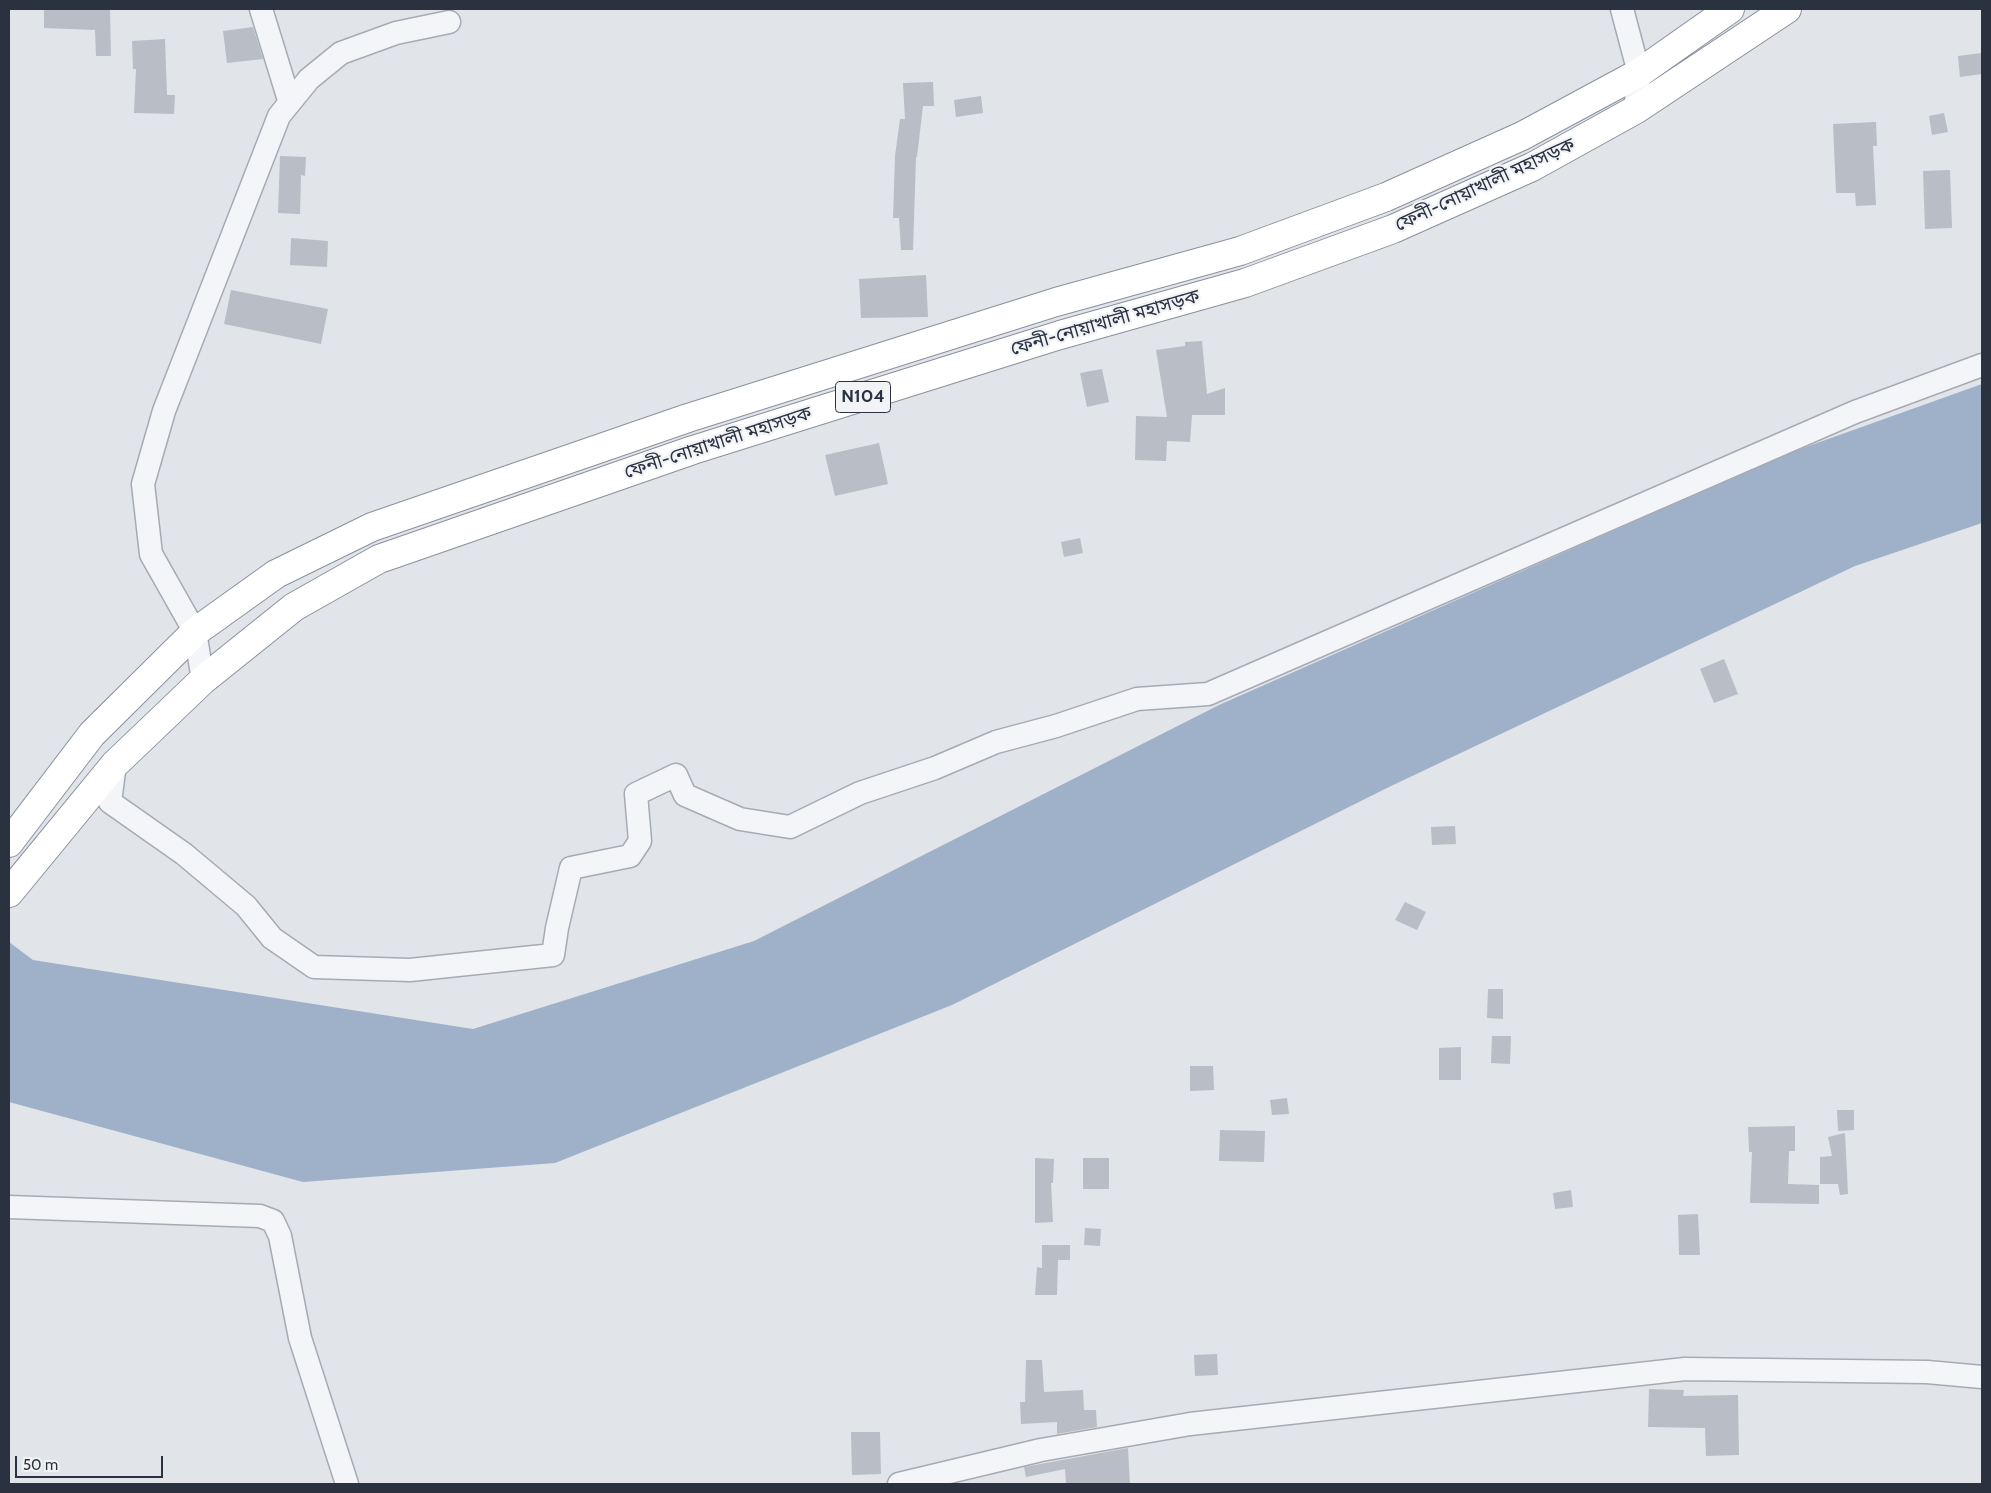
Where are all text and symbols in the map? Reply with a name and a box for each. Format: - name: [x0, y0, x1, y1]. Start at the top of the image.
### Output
- street label: ফেনী-নোয়াখালী মহাসড়ক: [1391, 133, 1579, 237]
- street label: ফেনী-নোয়াখালী মহাসড়ক: [1008, 285, 1202, 361]
- road number: N104: [836, 382, 890, 412]
- street label: ফেনী-নোয়াখালী মহাসড়ক: [621, 402, 815, 484]
- scale bar: [18, 1446, 165, 1478]
- text: 50 m: [23, 1456, 58, 1474]

